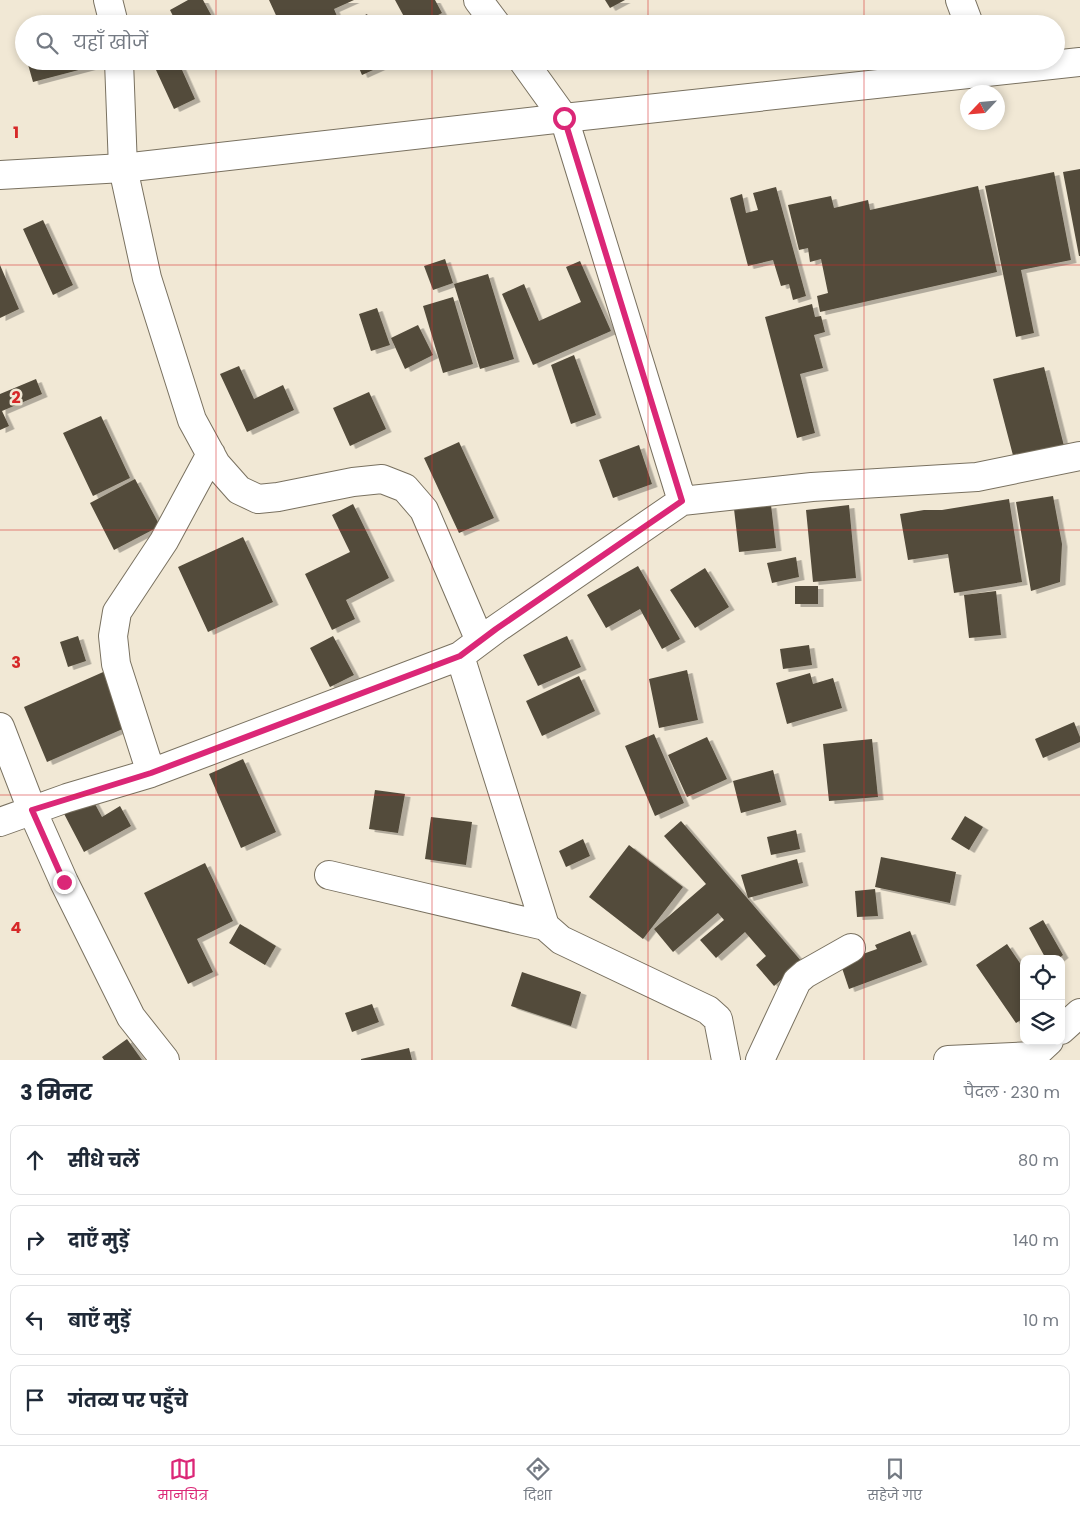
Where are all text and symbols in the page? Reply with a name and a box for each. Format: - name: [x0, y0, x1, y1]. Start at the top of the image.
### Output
- search box: [15, 15, 1065, 70]
- icon: search: [33, 29, 61, 57]
- text: यहाँ खोजें: [73, 29, 148, 56]
- north arrow: [960, 85, 1005, 130]
- route start: [553, 107, 576, 130]
- text: 1: [13, 121, 19, 144]
- text: 2: [11, 386, 21, 409]
- text: 3: [11, 651, 21, 674]
- route end: [53, 871, 76, 894]
- text: 4: [11, 916, 22, 939]
- map controls: [1020, 955, 1065, 1045]
- button: locate: [1020, 955, 1065, 1000]
- button: layers: [1020, 1000, 1065, 1045]
- text: 3 मिनट: [20, 1078, 92, 1107]
- text: पैदल · 230 m: [964, 1081, 1060, 1104]
- icon: ahead: [21, 1146, 49, 1174]
- text: सीधे चलें: [68, 1147, 139, 1174]
- text: 80 m: [1018, 1149, 1059, 1172]
- icon: right: [21, 1226, 49, 1254]
- text: दाएँ मुड़ें: [68, 1227, 129, 1254]
- text: 140 m: [1013, 1229, 1059, 1252]
- icon: left: [21, 1306, 49, 1334]
- text: बाएँ मुड़ें: [68, 1307, 130, 1334]
- text: 10 m: [1023, 1309, 1059, 1332]
- icon: arrive: [21, 1386, 49, 1414]
- text: गंतव्य पर पहुँचे: [68, 1387, 188, 1414]
- tab: मानचित्र: [158, 1455, 208, 1506]
- tab: दिशा: [524, 1455, 552, 1506]
- tab: सहेजे गए: [867, 1455, 922, 1506]

